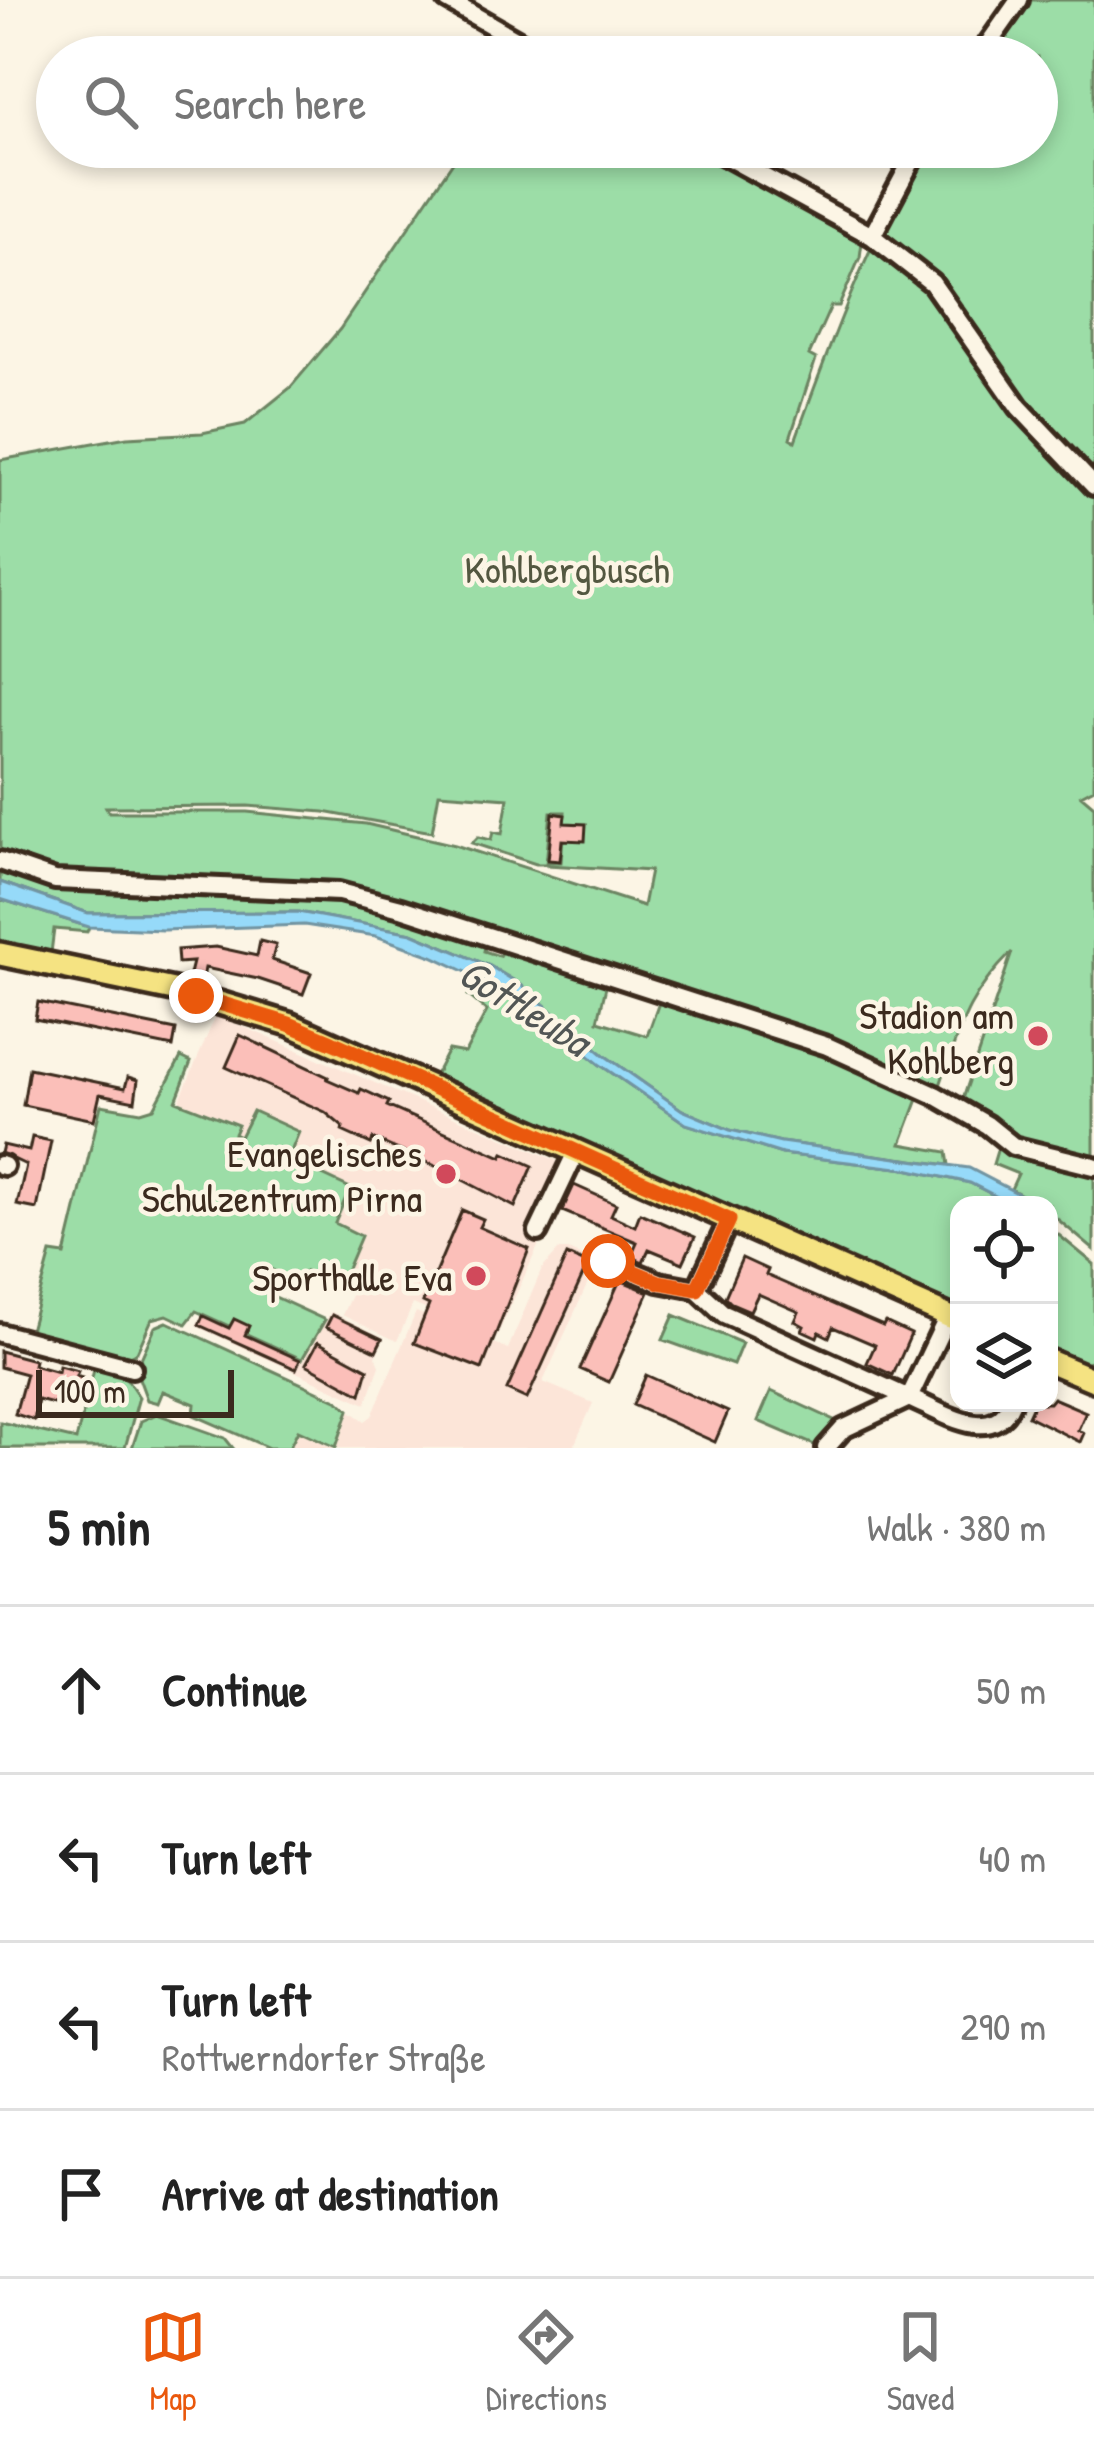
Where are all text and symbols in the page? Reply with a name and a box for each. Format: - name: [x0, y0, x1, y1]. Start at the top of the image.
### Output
- search box: [36, 36, 1058, 168]
- icon: search: [78, 69, 144, 135]
- text: Search here: [174, 72, 366, 133]
- park label: Kohlbergbusch: [464, 542, 670, 595]
- water label: Gottleuba: [449, 944, 605, 1071]
- route end: [169, 969, 223, 1023]
- place label: Stadion am Kohlberg: [859, 988, 1014, 1086]
- marker: Stadion am Kohlberg: [1025, 1023, 1051, 1049]
- place label: Evangelisches Schulzentrum Pirna: [142, 1126, 422, 1224]
- marker: Evangelisches Schulzentrum Pirna: [433, 1161, 459, 1187]
- map controls: [950, 1196, 1058, 1412]
- button: locate: [950, 1196, 1058, 1304]
- route start: [581, 1234, 635, 1288]
- place label: Sporthalle Eva: [252, 1250, 452, 1303]
- marker: Sporthalle Eva: [463, 1263, 489, 1289]
- button: layers: [950, 1304, 1058, 1412]
- scale bar: [36, 1364, 234, 1417]
- text: 100 m: [54, 1369, 126, 1413]
- text: 5 min: [48, 1492, 150, 1561]
- text: Walk · 380 m: [867, 1500, 1046, 1553]
- icon: ahead: [48, 1657, 114, 1723]
- text: Continue: [162, 1659, 307, 1720]
- text: 50 m: [977, 1663, 1046, 1716]
- icon: left: [48, 1825, 114, 1891]
- text: Turn left: [162, 1827, 311, 1888]
- text: 40 m: [978, 1831, 1046, 1884]
- text: Turn left: [162, 1969, 311, 2030]
- icon: left: [48, 1993, 114, 2059]
- text: 290 m: [960, 1999, 1046, 2052]
- text: Rottwerndorfer Straße: [162, 2030, 486, 2083]
- icon: arrive: [48, 2161, 114, 2227]
- text: Arrive at destination: [162, 2163, 499, 2224]
- tab: Map: [140, 2304, 206, 2420]
- tab: Directions: [486, 2304, 607, 2420]
- tab: Saved: [887, 2304, 954, 2420]

